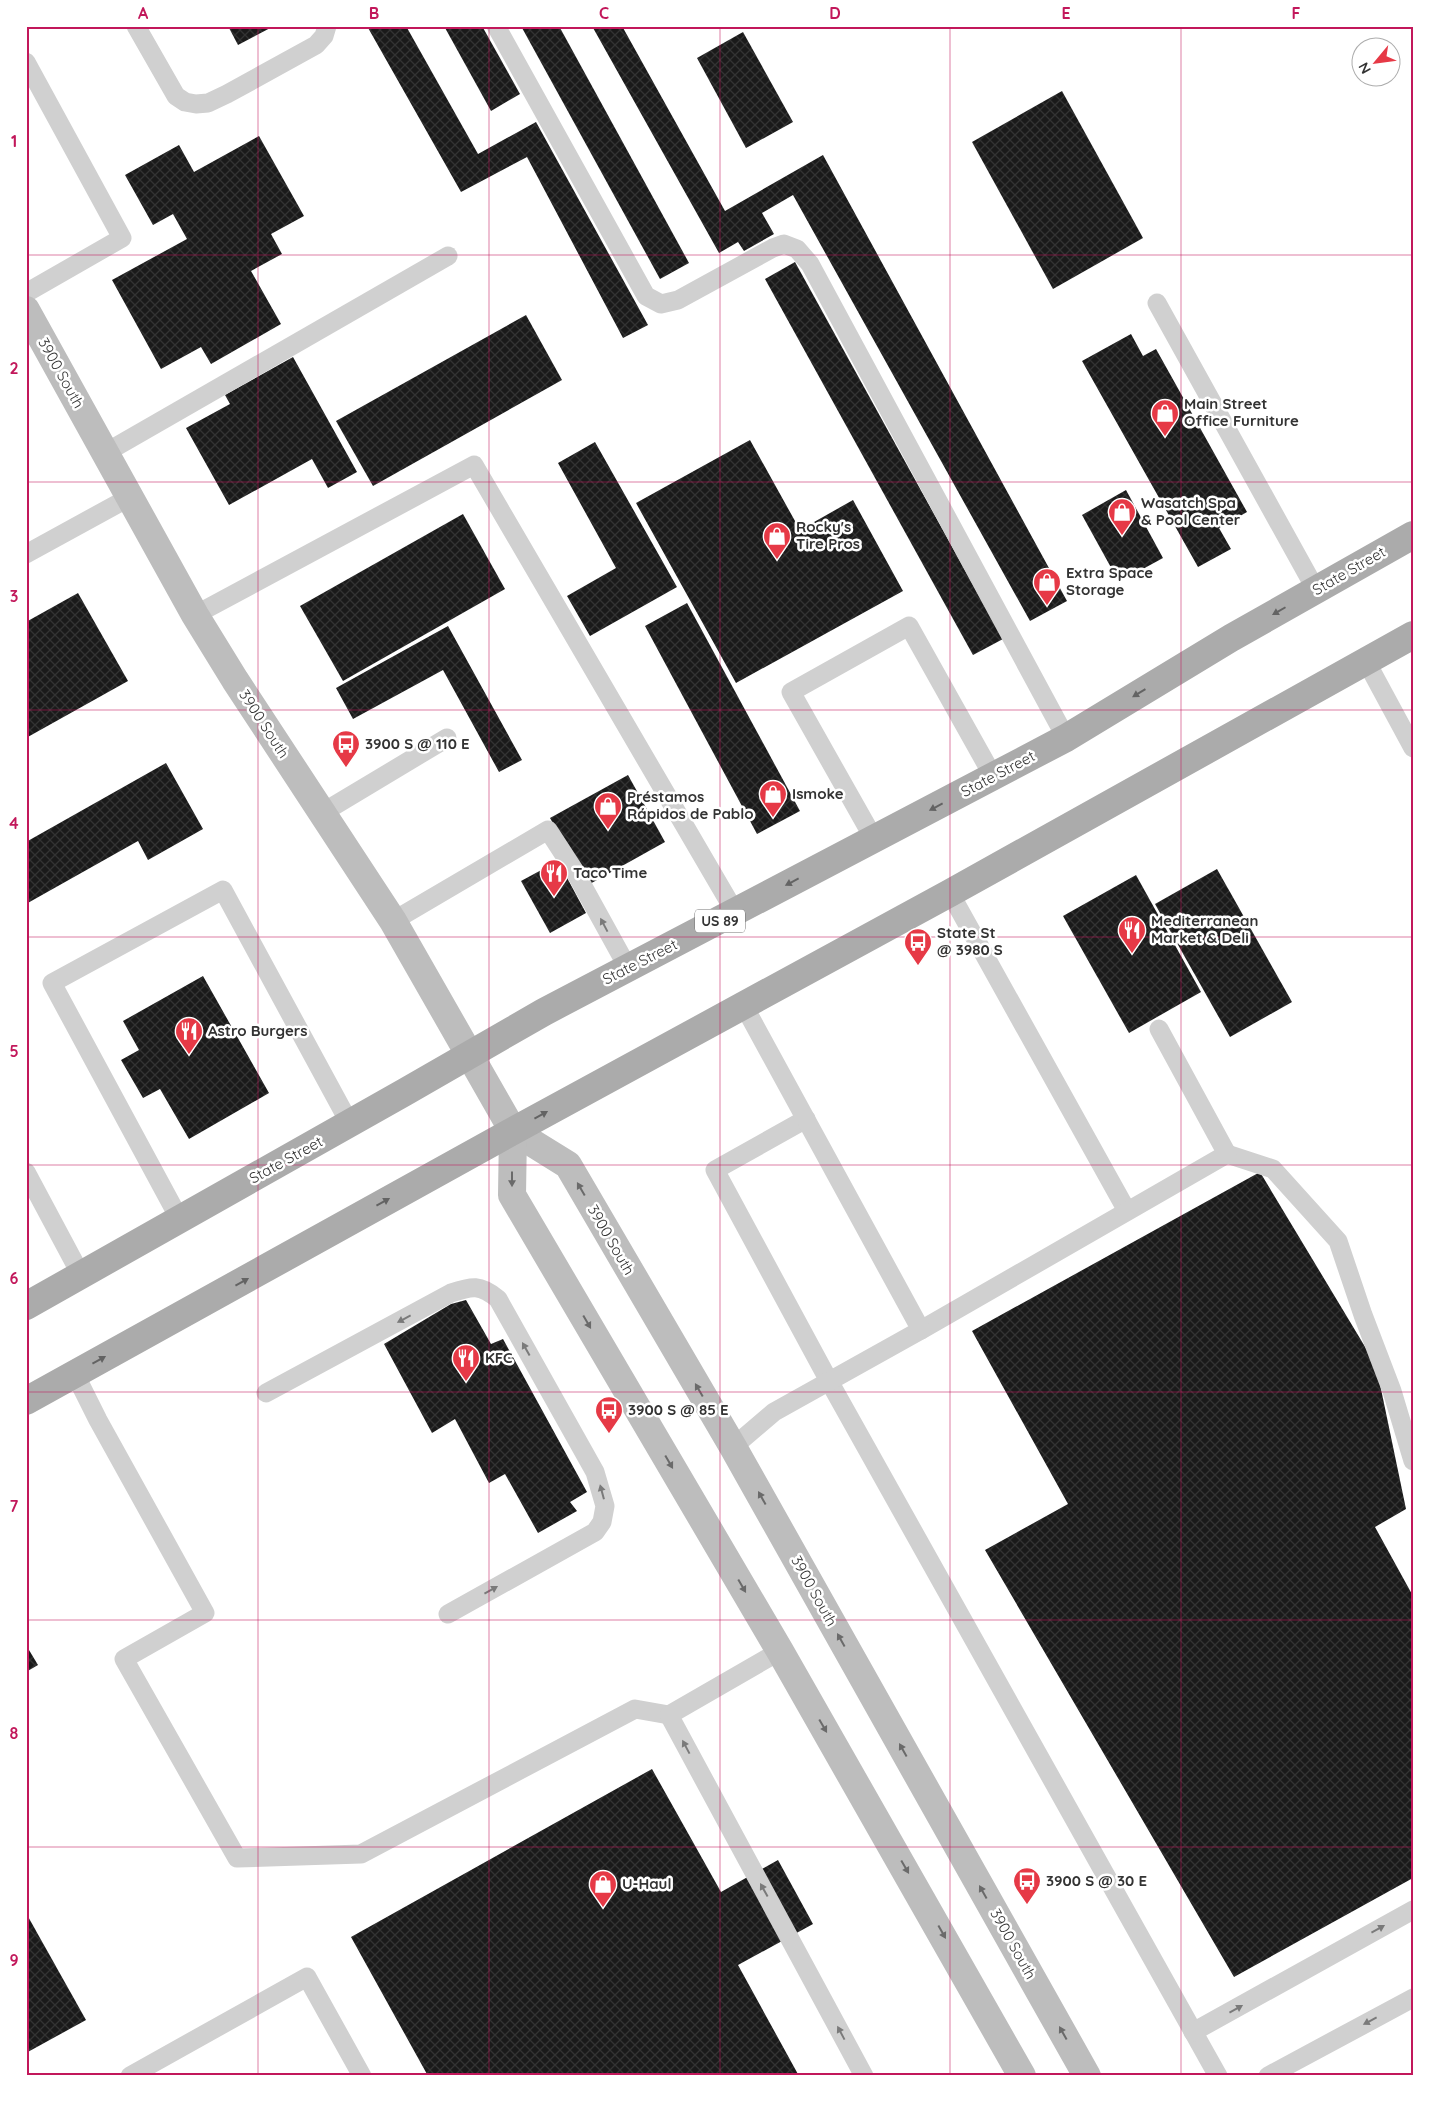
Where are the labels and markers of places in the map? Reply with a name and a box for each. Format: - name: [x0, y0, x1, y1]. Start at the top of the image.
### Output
- place label: Main Street Office Furniture: [1184, 394, 1299, 430]
- shop icon: Main Street Office Furniture: [1150, 398, 1180, 437]
- place label: Wasatch Spa & Pool Center: [1141, 493, 1241, 529]
- shop icon: Wasatch Spa & Pool Center: [1107, 497, 1137, 536]
- place label: Rocky's Tire Pros: [796, 517, 860, 553]
- shop icon: Rocky's Tire Pros: [762, 521, 792, 560]
- place label: Extra Space Storage: [1066, 563, 1153, 599]
- shop icon: Extra Space Storage: [1032, 567, 1062, 606]
- bus stop icon: 3900 S @ 110 E: [331, 729, 361, 768]
- place label: 3900 S @ 110 E: [365, 734, 470, 753]
- shop icon: Ismoke: [758, 779, 788, 818]
- place label: Ismoke: [792, 784, 844, 803]
- place label: Préstamos Rápidos de Pablo: [627, 787, 754, 823]
- shop icon: Préstamos Rápidos de Pablo: [593, 791, 623, 830]
- restaurant icon: Taco Time: [539, 858, 569, 897]
- place label: Taco Time: [573, 863, 647, 882]
- place label: Mediterranean Market & Deli: [1151, 911, 1258, 947]
- restaurant icon: Mediterranean Market & Deli: [1117, 915, 1147, 954]
- place label: State St @ 3980 S: [937, 923, 1003, 959]
- bus stop icon: State St @ 3980 S: [903, 927, 933, 966]
- restaurant icon: Astro Burgers: [174, 1016, 204, 1055]
- place label: Astro Burgers: [208, 1021, 307, 1040]
- restaurant icon: KFC: [451, 1343, 481, 1382]
- place label: KFC: [485, 1348, 513, 1367]
- bus stop icon: 3900 S @ 85 E: [594, 1395, 624, 1434]
- place label: 3900 S @ 85 E: [628, 1400, 729, 1419]
- bus stop icon: 3900 S @ 30 E: [1012, 1866, 1042, 1905]
- shop icon: U-Haul: [588, 1869, 618, 1908]
- place label: 3900 S @ 30 E: [1046, 1871, 1147, 1890]
- place label: U-Haul: [622, 1874, 671, 1893]

